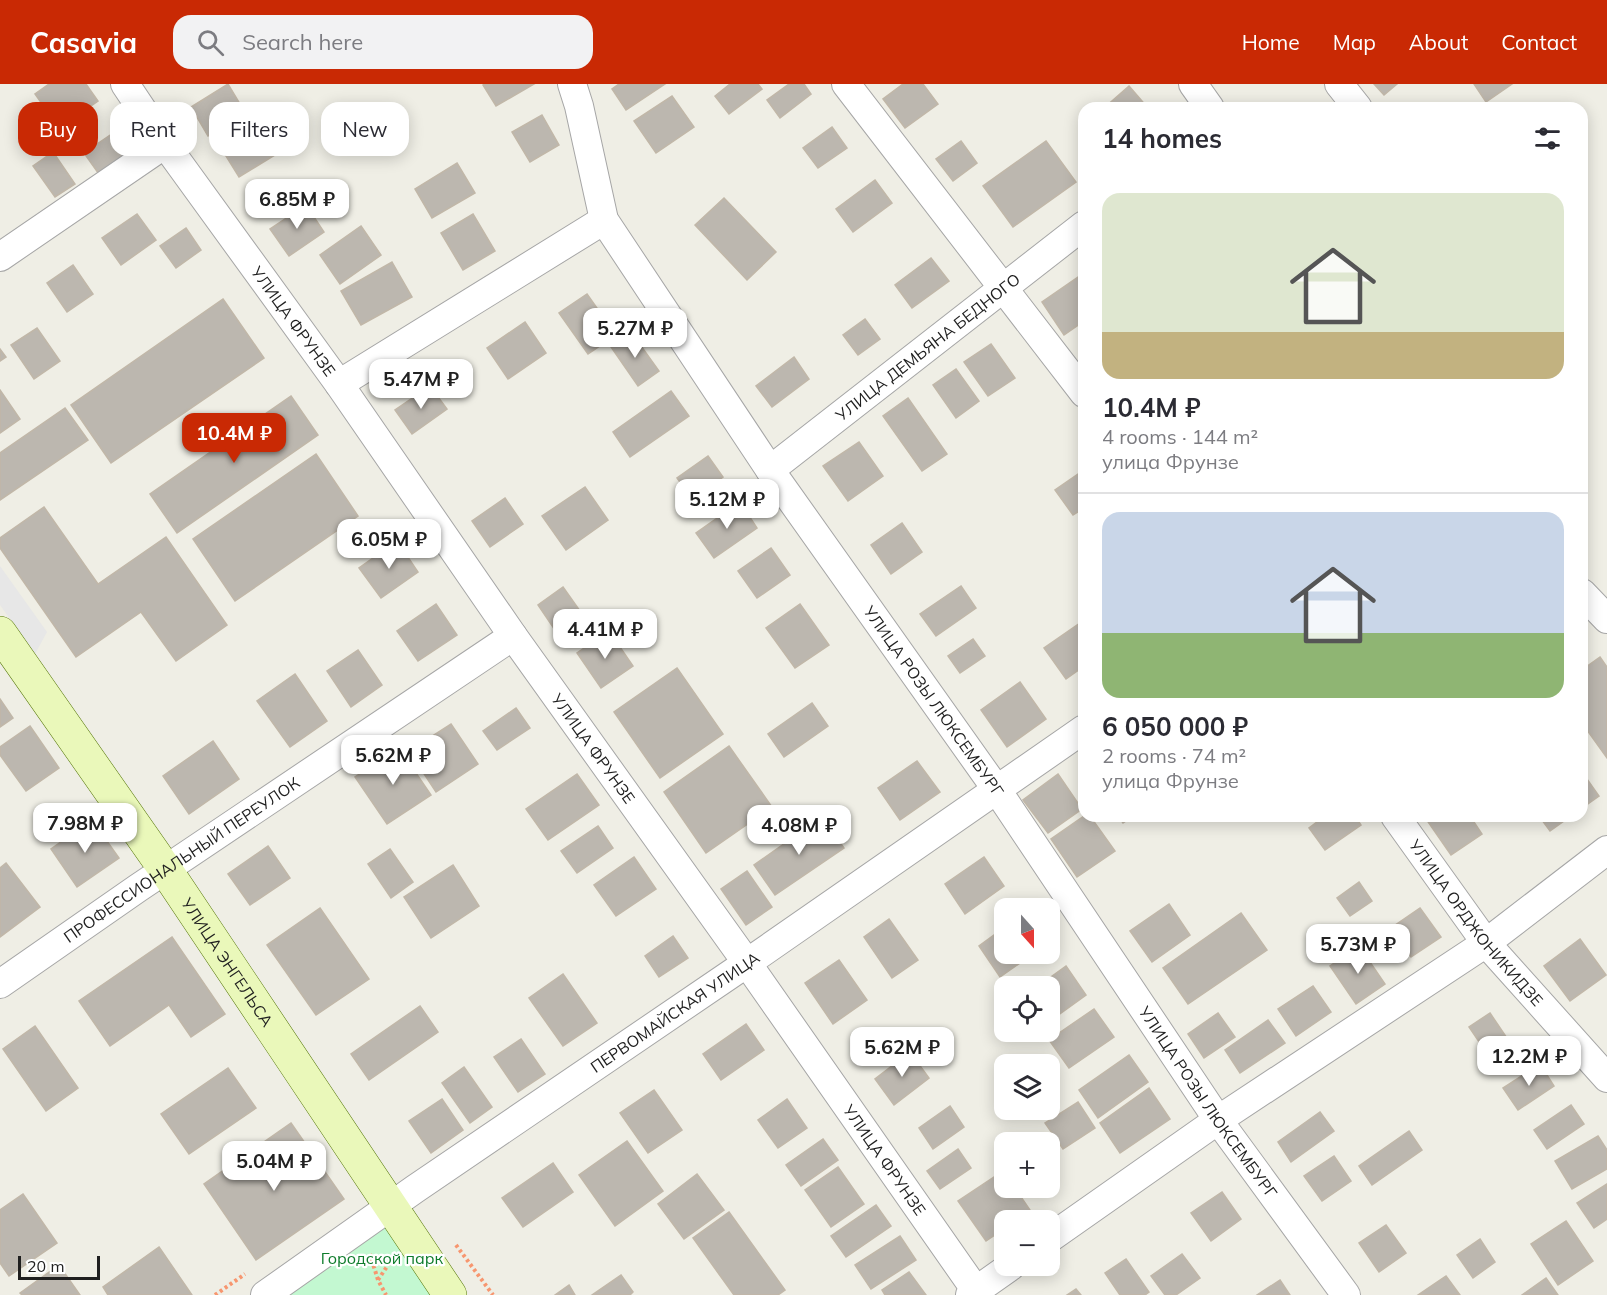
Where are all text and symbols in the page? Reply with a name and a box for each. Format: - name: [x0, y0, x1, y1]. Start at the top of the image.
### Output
- search box: [173, 15, 593, 69]
- text: Casavia: [30, 25, 137, 60]
- icon: search: [194, 26, 227, 59]
- text: Search here: [242, 28, 363, 56]
- text: Home: [1242, 29, 1300, 55]
- text: Map: [1333, 29, 1376, 55]
- text: About: [1409, 29, 1468, 55]
- text: Contact: [1501, 29, 1577, 55]
- chip: Buy: [18, 102, 98, 156]
- chip: Rent: [110, 102, 197, 156]
- chip: Filters: [209, 102, 309, 156]
- chip: New: [321, 102, 409, 156]
- text: 14 homes: [1102, 122, 1222, 155]
- icon: filters: [1531, 122, 1564, 155]
- pin: 6.85M ₽: [242, 179, 352, 230]
- text: 6.85M ₽: [259, 186, 335, 211]
- icon: home: [1279, 232, 1387, 340]
- street label: УЛИЦА ФРУНЗЕ: [246, 262, 340, 380]
- street label: УЛИЦА ДЕМЬЯНА БЕДНОГО: [831, 269, 1024, 426]
- pin: 5.27M ₽: [580, 308, 690, 359]
- text: 5.27M ₽: [597, 315, 673, 340]
- pin: 5.47M ₽: [366, 359, 476, 410]
- text: 5.47M ₽: [383, 366, 459, 391]
- text: 10.4M ₽: [1102, 391, 1201, 424]
- pin: 10.4M ₽: [179, 413, 289, 464]
- text: 10.4M ₽: [196, 420, 272, 445]
- text: 4 rooms · 144 m²: [1102, 424, 1258, 449]
- text: улица Фрунзе: [1102, 449, 1239, 474]
- pin: 5.12M ₽: [672, 479, 782, 530]
- text: 5.12M ₽: [689, 486, 765, 511]
- pin: 6.05M ₽: [334, 519, 444, 570]
- text: 6.05M ₽: [351, 526, 427, 551]
- icon: home: [1279, 551, 1387, 659]
- street label: УЛИЦА РОЗЫ ЛЮКСЕМБУРГ: [859, 601, 1008, 800]
- pin: 4.41M ₽: [550, 609, 660, 660]
- text: 4.41M ₽: [567, 616, 643, 641]
- street label: УЛИЦА ФРУНЗЕ: [547, 689, 640, 807]
- text: 6 050 000 ₽: [1102, 710, 1248, 743]
- pin: 5.62M ₽: [338, 735, 448, 786]
- text: 5.62M ₽: [355, 742, 431, 767]
- text: 2 rooms · 74 m²: [1102, 743, 1246, 768]
- text: улица Фрунзе: [1102, 768, 1239, 793]
- street label: ПРОФЕССИОНАЛЬНЫЙ ПЕРЕУЛОК: [60, 772, 304, 947]
- pin: 7.98M ₽: [30, 803, 140, 854]
- pin: 4.08M ₽: [744, 805, 854, 856]
- text: 7.98M ₽: [47, 810, 123, 835]
- text: 4.08M ₽: [761, 812, 837, 837]
- street label: УЛИЦА ОРДЖОНИКИДЗЕ: [1404, 835, 1547, 1010]
- street label: УЛИЦА ЭНГЕЛЬСА: [177, 893, 278, 1031]
- north arrow: [994, 898, 1060, 964]
- map controls: [994, 898, 1060, 1276]
- pin: 5.73M ₽: [1303, 924, 1413, 975]
- text: 5.73M ₽: [1320, 931, 1396, 956]
- street label: ПЕРВОМАЙСКАЯ УЛИЦА: [586, 947, 763, 1077]
- button: locate: [994, 976, 1060, 1042]
- street label: УЛИЦА РОЗЫ ЛЮКСЕМБУРГ: [1134, 1002, 1282, 1202]
- pin: 5.62M ₽: [847, 1027, 957, 1078]
- text: 5.62M ₽: [864, 1034, 940, 1059]
- pin: 12.2M ₽: [1474, 1036, 1584, 1087]
- text: 12.2M ₽: [1491, 1043, 1567, 1068]
- button: layers: [994, 1054, 1060, 1120]
- street label: УЛИЦА ФРУНЗЕ: [838, 1100, 930, 1219]
- button: +: [994, 1132, 1060, 1198]
- pin: 5.04M ₽: [219, 1141, 329, 1192]
- text: 5.04M ₽: [236, 1148, 312, 1173]
- button: −: [994, 1210, 1060, 1276]
- park label: Городской парк: [321, 1248, 444, 1268]
- scale bar: [18, 1253, 100, 1280]
- text: 20 m: [27, 1256, 64, 1276]

